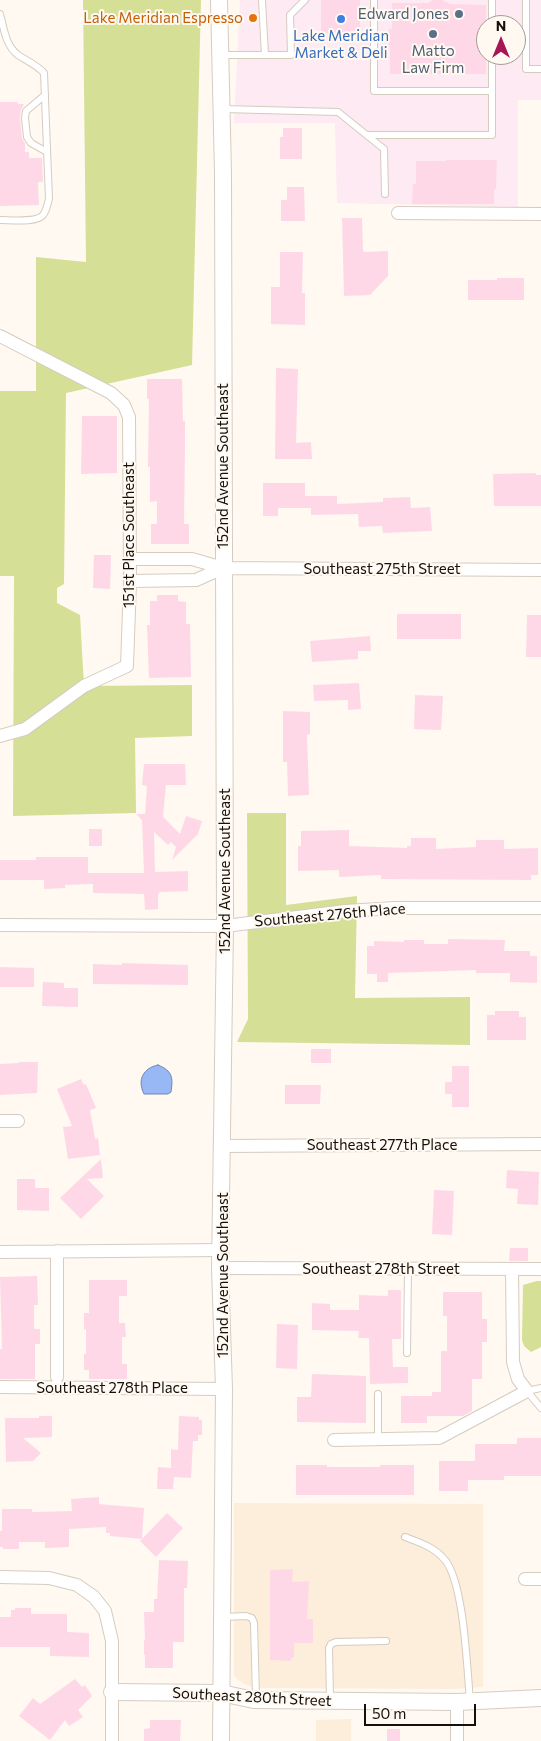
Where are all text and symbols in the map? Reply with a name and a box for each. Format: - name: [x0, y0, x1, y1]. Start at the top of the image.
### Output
- place label: Edward Jones: [358, 5, 449, 23]
- marker: Edward Jones: [453, 8, 465, 20]
- place label: Lake Meridian Espresso: [83, 9, 243, 27]
- marker: Lake Meridian Espresso: [247, 12, 259, 24]
- marker: Lake Meridian Market & Deli: [335, 13, 347, 25]
- north arrow: [476, 15, 526, 65]
- text: N: [496, 17, 506, 34]
- place label: Lake Meridian Market & Deli: [293, 27, 389, 62]
- marker: Matto Law Firm: [427, 28, 439, 40]
- place label: Matto Law Firm: [402, 42, 464, 77]
- street label: 152nd Avenue Southeast: [214, 383, 232, 549]
- street label: 151st Place Southeast: [120, 462, 138, 608]
- street label: Southeast 275th Street: [303, 560, 461, 578]
- street label: 152nd Avenue Southeast: [216, 788, 234, 954]
- street label: Southeast 276th Place: [254, 899, 406, 931]
- street label: Southeast 277th Place: [307, 1136, 457, 1154]
- street label: 152nd Avenue Southeast: [214, 1192, 232, 1358]
- street label: Southeast 278th Street: [302, 1260, 460, 1278]
- street label: Southeast 278th Place: [36, 1379, 188, 1397]
- street label: Southeast 280th Street: [172, 1684, 332, 1710]
- scale bar: [366, 1694, 478, 1726]
- text: 50 m: [372, 1704, 406, 1722]

